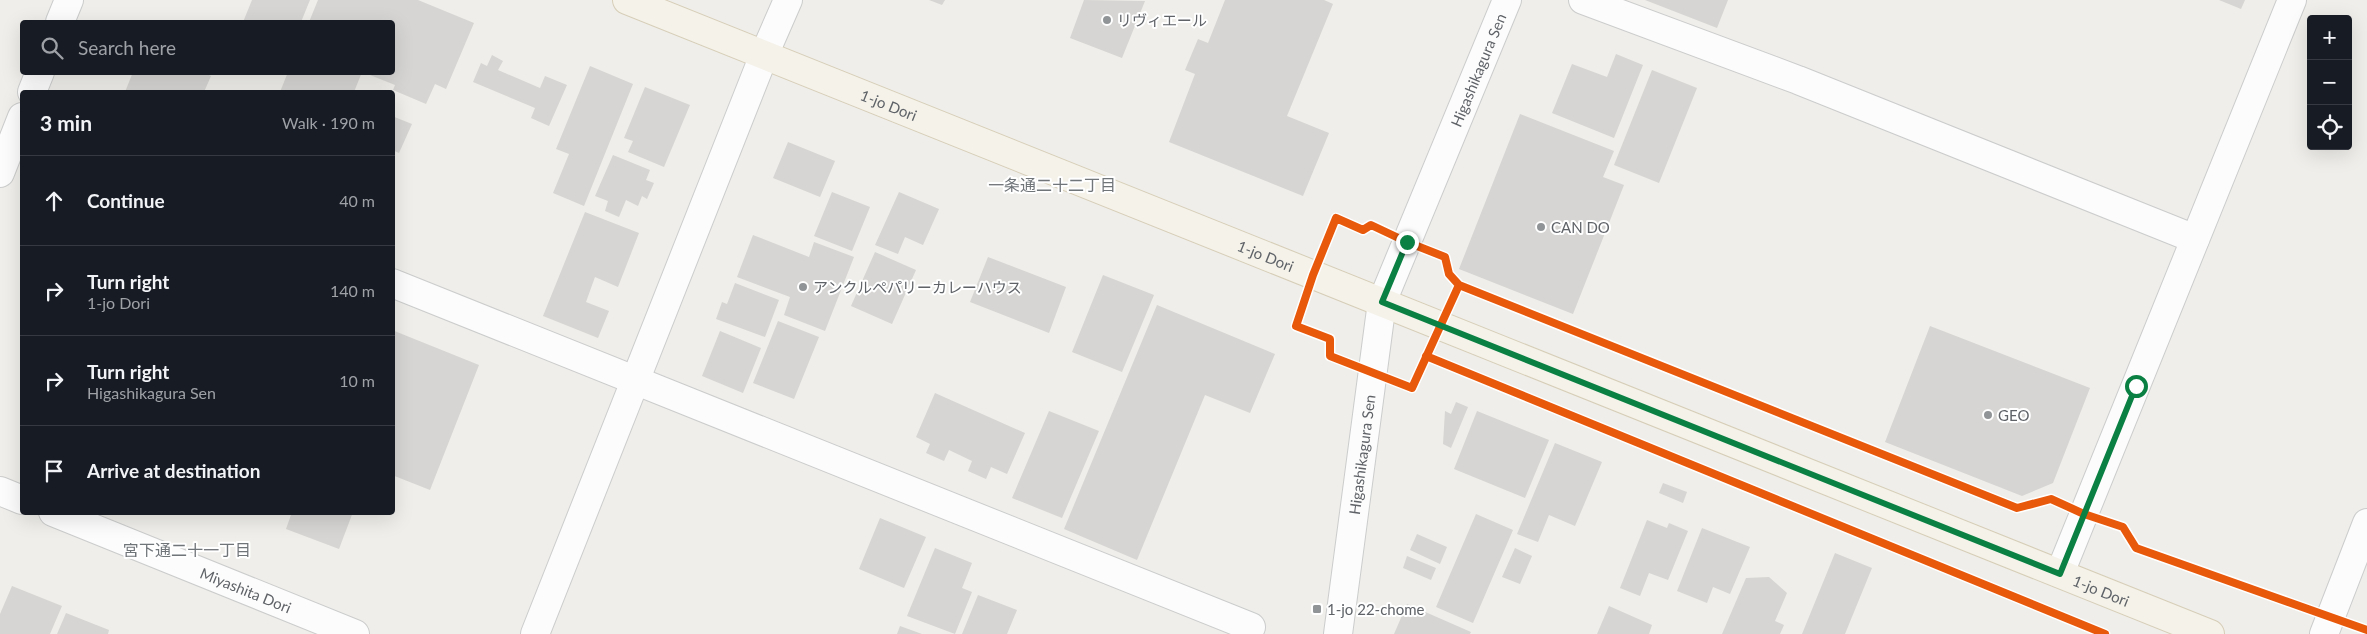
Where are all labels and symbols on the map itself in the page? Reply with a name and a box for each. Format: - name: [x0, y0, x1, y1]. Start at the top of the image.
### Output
- place label: リヴィエール: [1117, 11, 1207, 29]
- street label: Higashikagura Sen: [1447, 11, 1509, 129]
- marker: リヴィエール: [1101, 14, 1113, 26]
- street label: 1-jo Dori: [858, 85, 920, 124]
- district label: 一条通二十二丁目: [988, 175, 1116, 194]
- place label: CAN DO: [1551, 218, 1610, 236]
- marker: CAN DO: [1535, 221, 1547, 233]
- route end: [1396, 231, 1419, 254]
- street label: 1-jo Dori: [1235, 236, 1296, 275]
- place label: アンクルぺパリーカレーハウス: [813, 278, 1022, 296]
- marker: アンクルぺパリーカレーハウス: [797, 281, 809, 293]
- route start: [2125, 375, 2148, 398]
- street label: Higashikagura Sen: [1345, 393, 1379, 516]
- place label: GEO: [1998, 406, 2029, 424]
- marker: GEO: [1982, 409, 1994, 421]
- district label: 宮下通二十一丁目: [123, 540, 251, 559]
- street label: Miyashita Dori: [198, 563, 294, 616]
- street label: 1-jo Dori: [2070, 571, 2132, 610]
- place label: 1-jo 22-chome: [1327, 600, 1425, 618]
- marker: 1-jo 22-chome: [1311, 603, 1323, 615]

